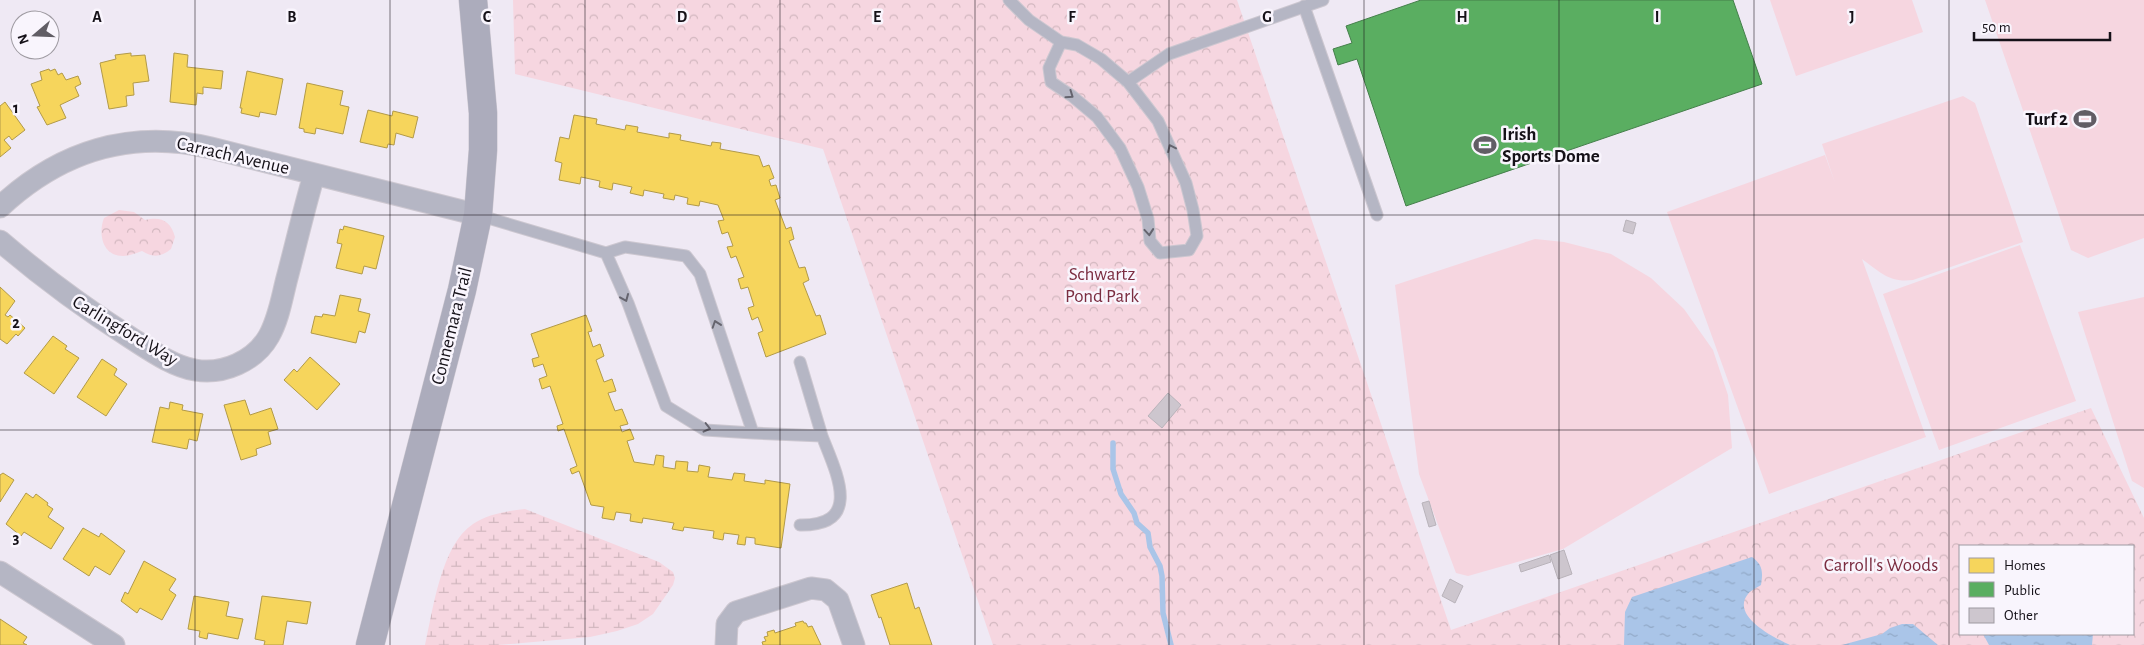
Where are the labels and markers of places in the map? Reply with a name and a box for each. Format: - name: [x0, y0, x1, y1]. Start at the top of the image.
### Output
- sports icon: Turf 2: [2072, 106, 2098, 132]
- place label: Turf 2: [2025, 110, 2068, 129]
- place label: Irish Sports Dome: [1502, 125, 1600, 166]
- sports icon: Irish Sports Dome: [1472, 132, 1498, 158]

